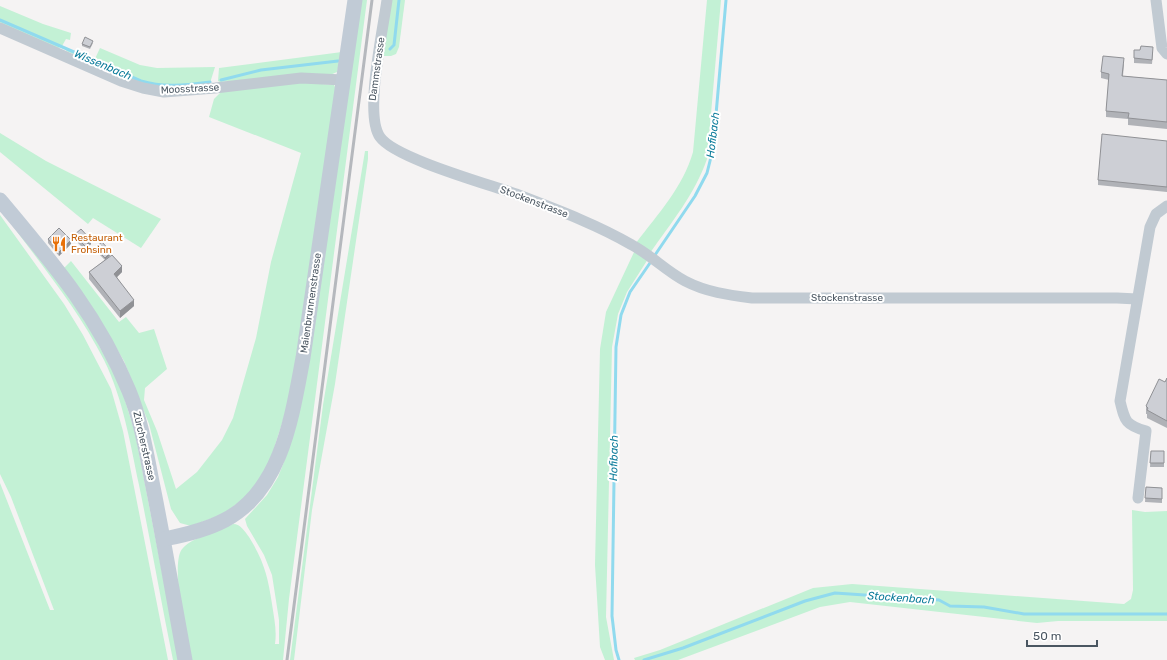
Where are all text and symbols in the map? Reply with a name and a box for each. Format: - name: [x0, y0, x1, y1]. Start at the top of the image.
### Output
- street label: Dammstrasse: [367, 36, 387, 102]
- water label: Wissenbach: [72, 47, 134, 83]
- street label: Moosstrasse: [160, 81, 220, 97]
- water label: Hofibach: [704, 111, 722, 159]
- street label: Stockenstrasse: [498, 183, 570, 221]
- place label: Restaurant Frohsinn: [71, 232, 123, 256]
- restaurant icon: Restaurant Frohsinn: [50, 235, 68, 253]
- street label: Maienbrunnenstrasse: [298, 252, 324, 354]
- street label: Stockenstrasse: [811, 292, 883, 304]
- street label: Zürcherstrasse: [130, 410, 158, 482]
- water label: Hofibach: [607, 435, 621, 481]
- water label: Stockenbach: [867, 589, 935, 607]
- scale bar: [1027, 622, 1097, 648]
- text: 50 m: [1033, 629, 1061, 643]

